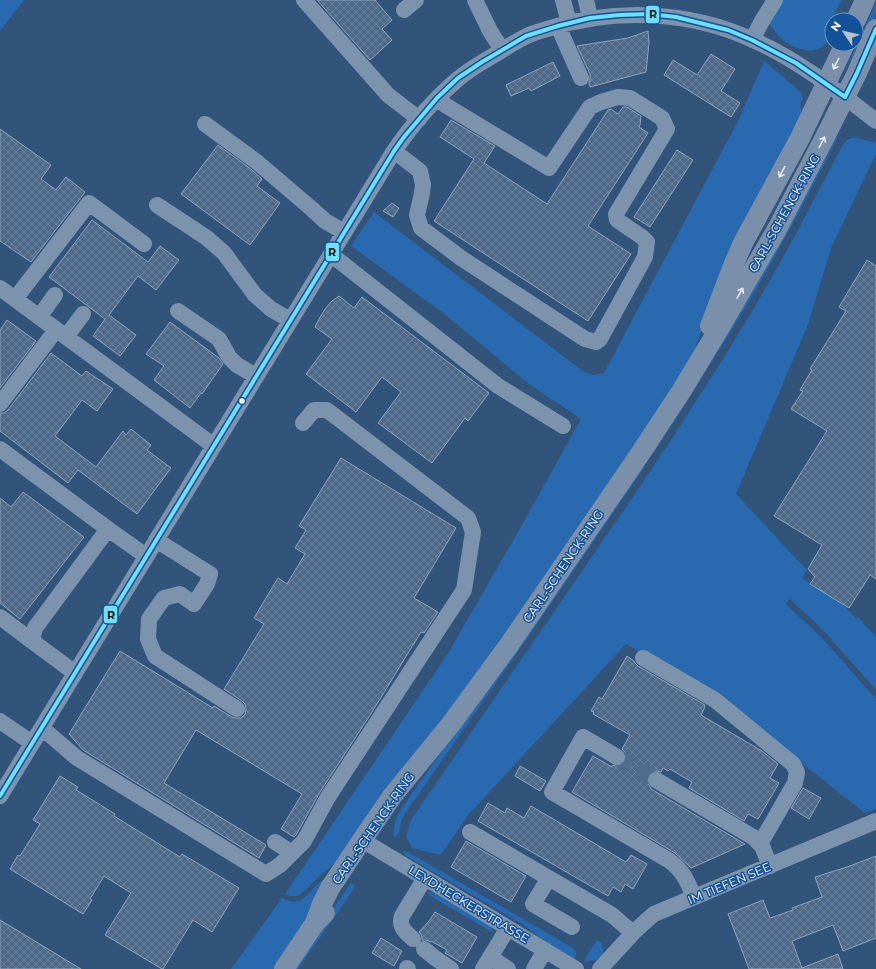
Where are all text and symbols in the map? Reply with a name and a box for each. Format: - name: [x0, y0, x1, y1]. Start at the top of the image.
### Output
- line badge: R: [645, 5, 660, 24]
- text: R: [649, 7, 657, 21]
- north arrow: [824, 12, 864, 52]
- text: N: [828, 19, 844, 34]
- one-way arrow: [832, 58, 839, 70]
- one-way arrow: [819, 137, 827, 149]
- street label: CARL-SCHENCK-RING: [745, 151, 823, 275]
- one-way arrow: [777, 166, 785, 178]
- line badge: R: [325, 242, 340, 262]
- text: R: [328, 245, 336, 259]
- one-way arrow: [736, 287, 744, 299]
- unlabelled marker: [237, 396, 247, 406]
- street label: CARL-SCHENCK-RING: [520, 507, 606, 625]
- line badge: R: [103, 605, 118, 624]
- text: R: [107, 608, 115, 622]
- street label: CARL-SCHENCK-RING: [329, 769, 417, 887]
- street label: IM TIEFEN SEE: [685, 859, 773, 907]
- street label: LEYDHECKERSTRASSE: [406, 862, 532, 946]

